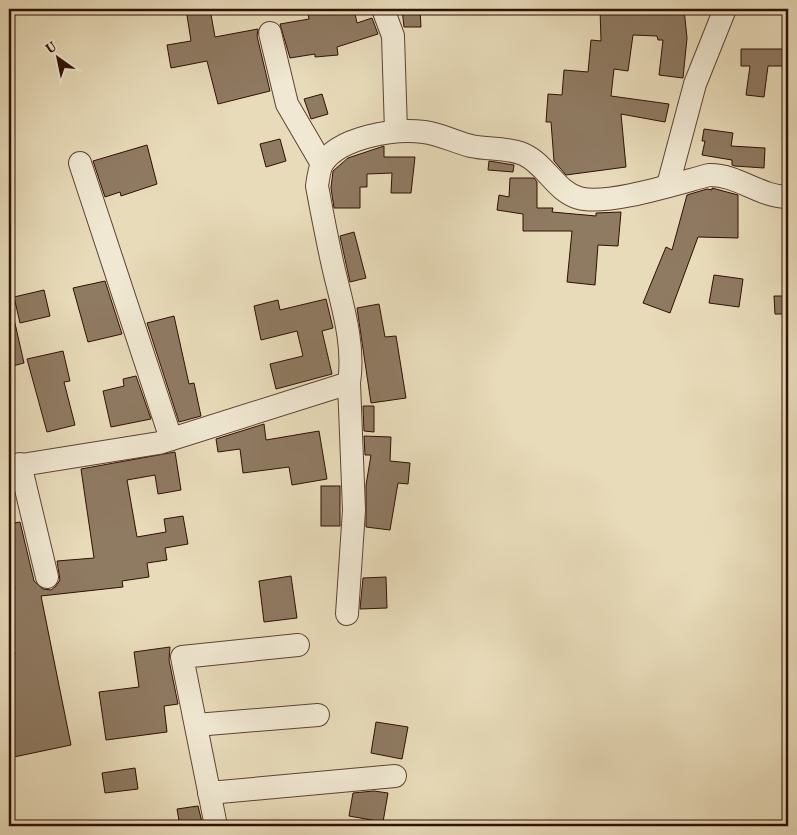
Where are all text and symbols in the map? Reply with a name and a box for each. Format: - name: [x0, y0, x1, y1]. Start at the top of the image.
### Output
- north arrow: [32, 32, 82, 82]
- text: U: [43, 38, 61, 59]

